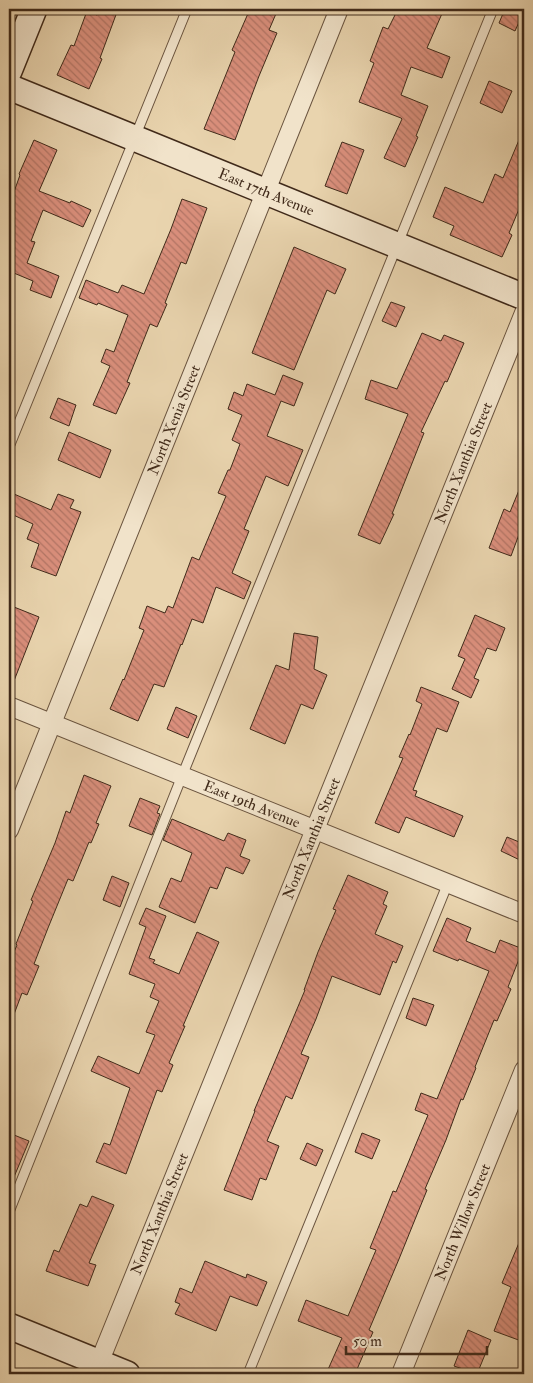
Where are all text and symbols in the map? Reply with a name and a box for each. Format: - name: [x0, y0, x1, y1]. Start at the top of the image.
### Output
- street label: East 17th Avenue: [216, 164, 317, 220]
- street label: North Xenia Street: [143, 362, 204, 478]
- street label: North Xanthia Street: [430, 399, 496, 527]
- street label: North Xanthia Street: [278, 775, 345, 902]
- street label: East 19th Avenue: [201, 776, 303, 832]
- street label: North Xanthia Street: [126, 1150, 193, 1277]
- street label: North Willow Street: [430, 1161, 495, 1283]
- scale bar: [346, 1323, 487, 1355]
- text: 50 m: [353, 1332, 382, 1351]

